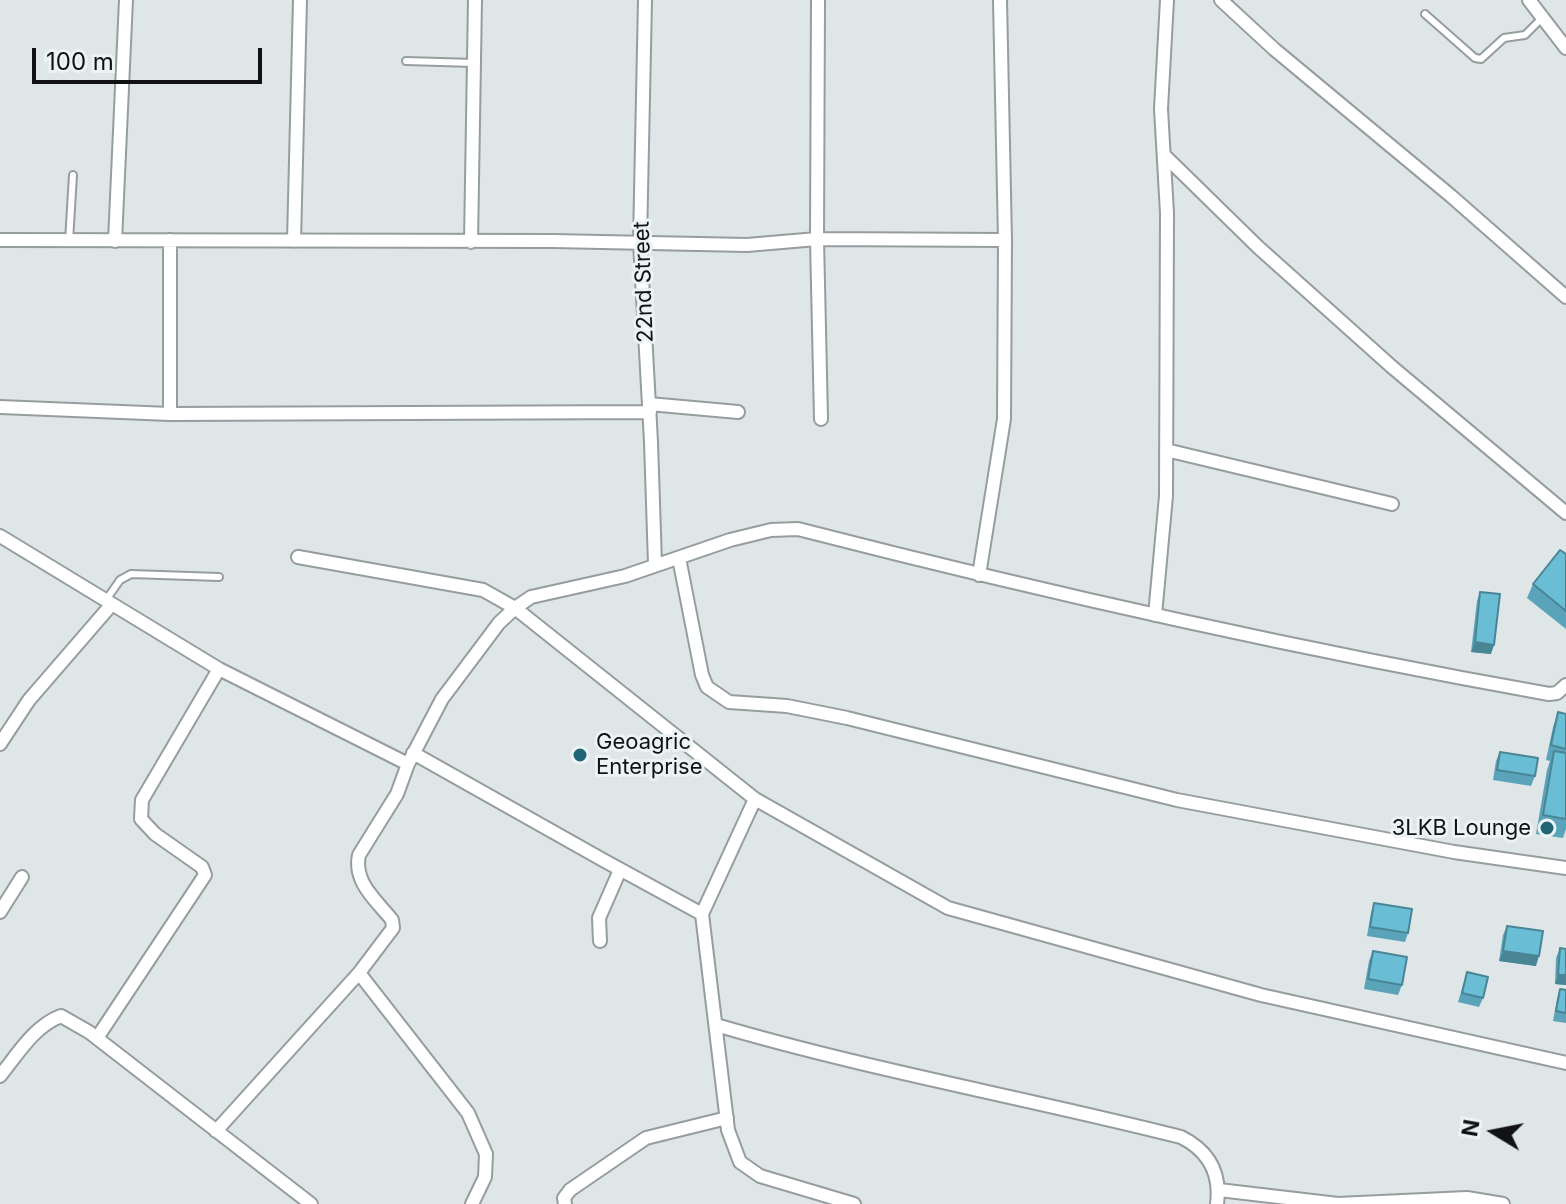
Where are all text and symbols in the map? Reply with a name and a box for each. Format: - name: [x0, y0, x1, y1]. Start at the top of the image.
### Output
- scale bar: [36, 32, 266, 82]
- text: 100 m: [46, 47, 114, 76]
- street label: 22nd Street: [629, 221, 659, 343]
- place label: Geoagric Enterprise: [596, 729, 703, 780]
- marker: Geoagric Enterprise: [571, 746, 589, 764]
- place label: 3LKB Lounge: [1392, 815, 1531, 841]
- marker: 3LKB Lounge: [1538, 819, 1556, 837]
- north arrow: [1454, 1092, 1534, 1172]
- text: N: [1456, 1117, 1485, 1138]

